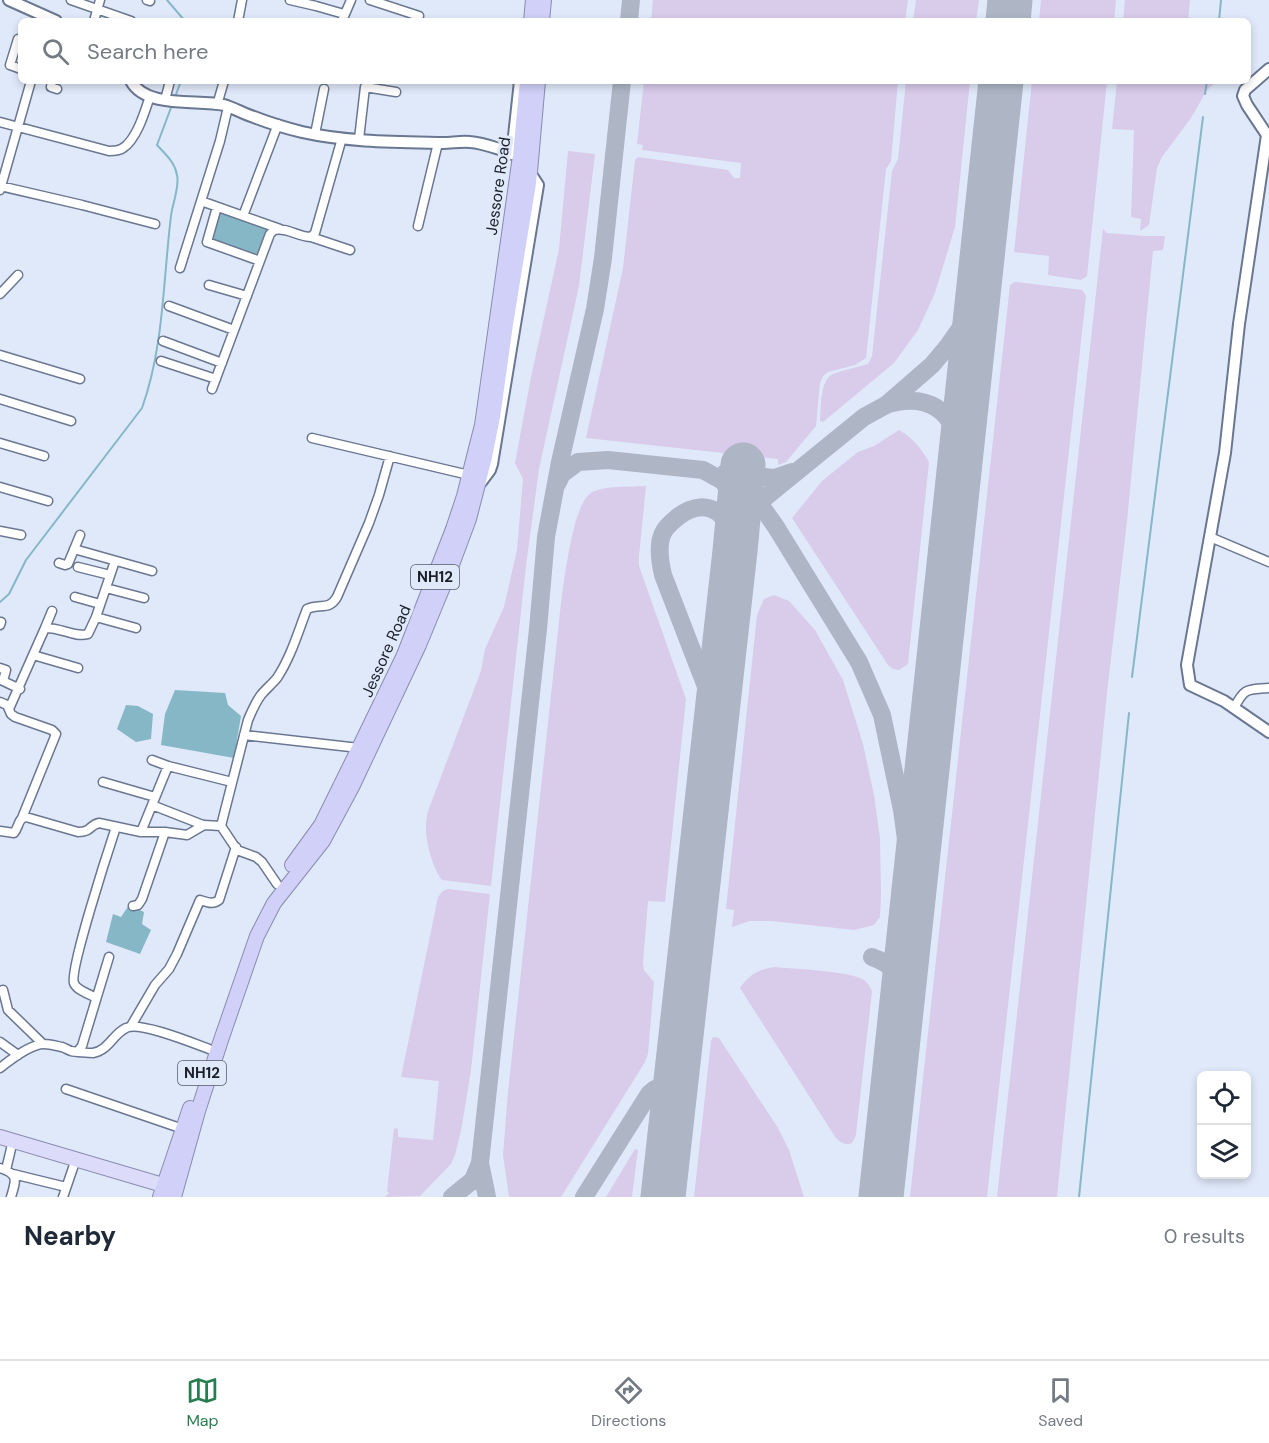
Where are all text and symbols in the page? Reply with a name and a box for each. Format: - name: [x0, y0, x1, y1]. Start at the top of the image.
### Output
- search box: [18, 18, 1251, 84]
- icon: search: [39, 35, 72, 68]
- text: Search here: [87, 37, 208, 66]
- street label: Jessore Road: [481, 136, 515, 236]
- road number: NH12: [411, 565, 459, 589]
- street label: Jessore Road: [356, 602, 416, 700]
- road number: NH12: [178, 1061, 226, 1085]
- map controls: [1197, 1071, 1251, 1179]
- button: locate: [1197, 1071, 1251, 1125]
- button: layers: [1197, 1125, 1251, 1179]
- text: Nearby: [24, 1219, 116, 1253]
- text: 0 results: [1164, 1223, 1245, 1249]
- tab: Map: [186, 1374, 219, 1431]
- tab: Directions: [591, 1374, 666, 1431]
- tab: Saved: [1038, 1374, 1083, 1431]

